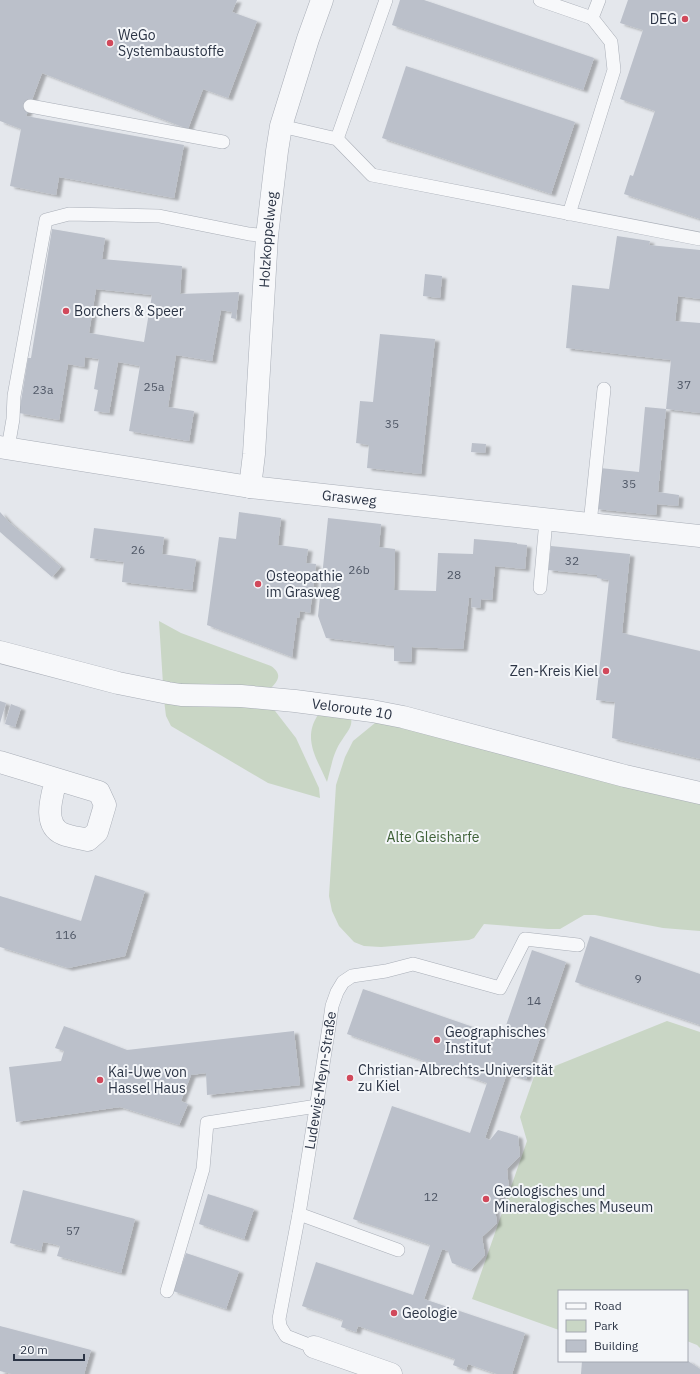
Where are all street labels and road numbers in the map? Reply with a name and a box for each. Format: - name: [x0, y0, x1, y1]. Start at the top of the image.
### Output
- street label: Holzkoppelweg: [255, 190, 281, 288]
- street label: Grasweg: [321, 486, 378, 510]
- street label: Veloroute 10: [311, 694, 394, 724]
- street label: Ludewig-Meyn-Straße: [301, 1010, 340, 1151]

